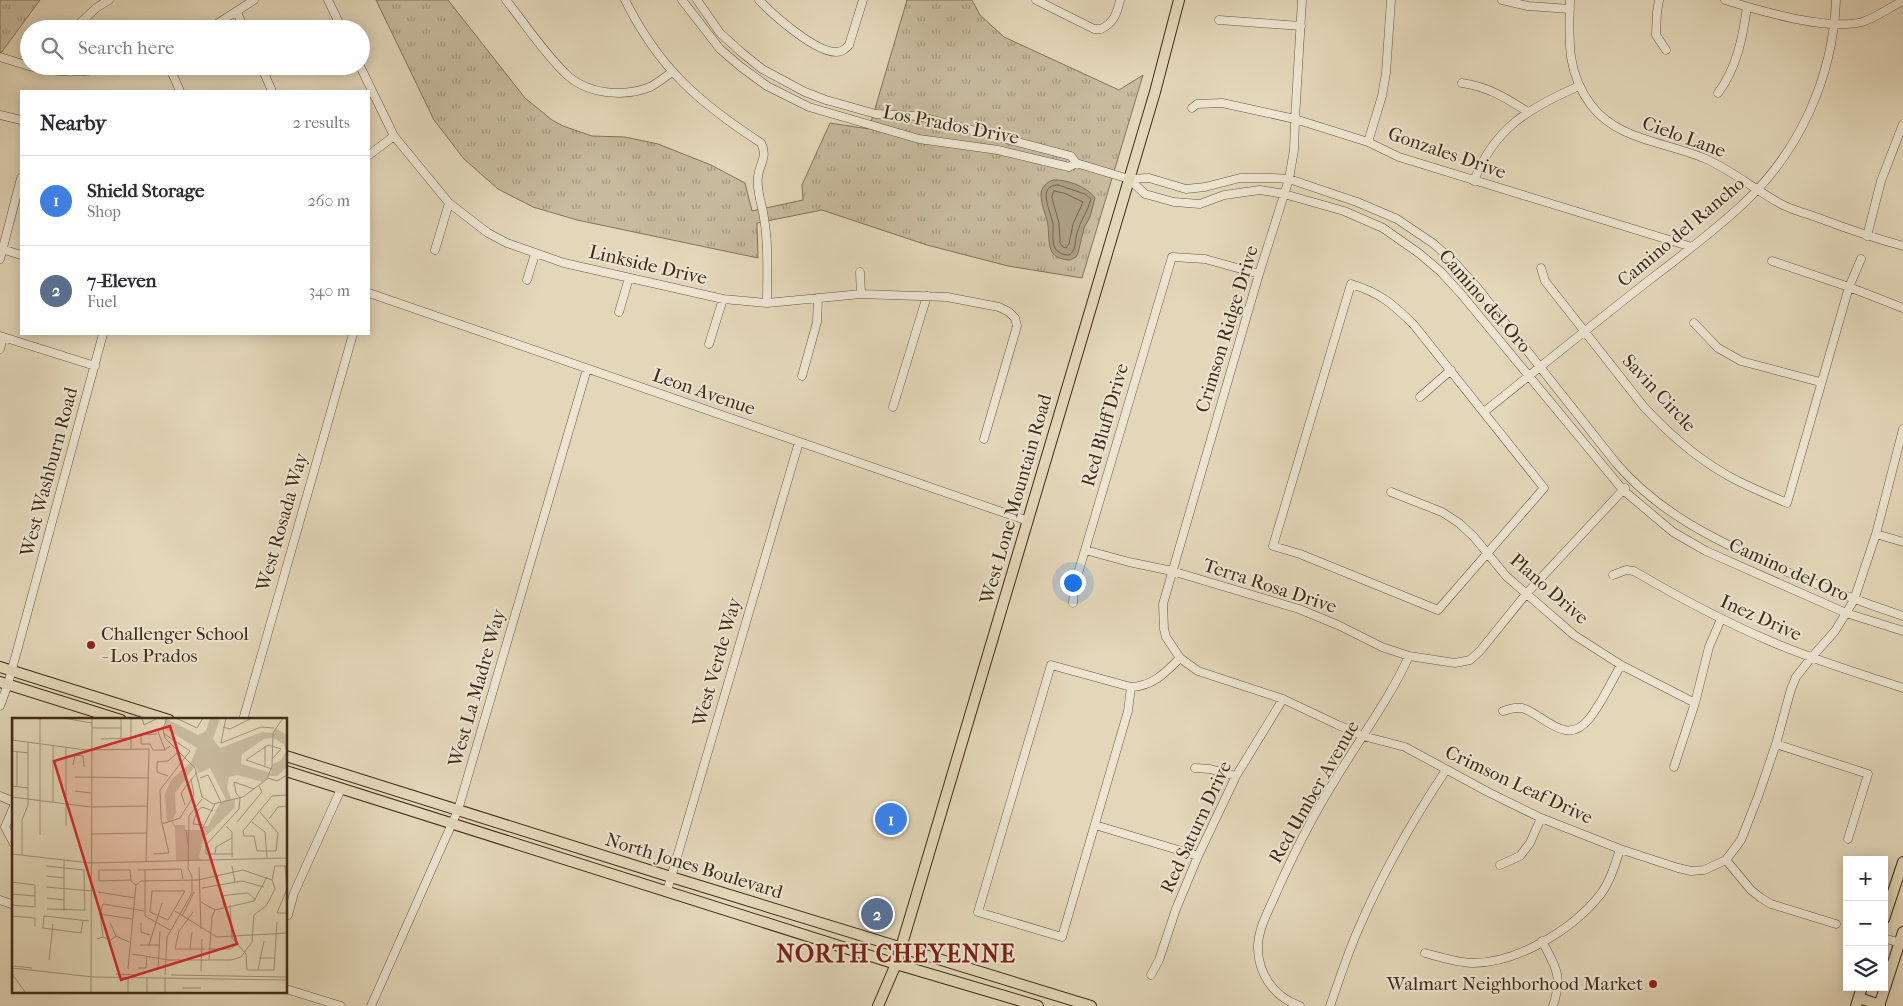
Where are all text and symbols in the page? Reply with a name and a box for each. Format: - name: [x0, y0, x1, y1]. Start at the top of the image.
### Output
- search box: [20, 20, 370, 75]
- icon: search: [38, 34, 66, 62]
- text: Search here: [78, 37, 174, 59]
- street label: Los Prados Drive: [881, 101, 1021, 149]
- text: Nearby: [40, 111, 106, 135]
- street label: Cielo Lane: [1639, 112, 1729, 162]
- text: 2 results: [293, 113, 350, 132]
- street label: Gonzales Drive: [1385, 123, 1509, 183]
- street label: Camino del Rancho: [1613, 172, 1749, 292]
- text: Shield Storage: [87, 180, 204, 202]
- text: 1: [53, 191, 59, 210]
- text: 260 m: [308, 191, 350, 210]
- text: Shop: [87, 202, 121, 221]
- street label: Linkside Drive: [587, 241, 709, 289]
- street label: Crimson Ridge Drive: [1191, 243, 1263, 415]
- street label: Camino del Oro: [1434, 245, 1536, 357]
- text: 7-Eleven: [87, 270, 157, 292]
- text: 2: [52, 281, 60, 300]
- text: 340 m: [308, 281, 350, 300]
- text: Fuel: [87, 292, 117, 311]
- street label: Savin Circle: [1618, 350, 1700, 436]
- street label: Red Bluff Drive: [1077, 361, 1133, 489]
- street label: Leon Avenue: [650, 364, 758, 420]
- street label: West Washburn Road: [16, 384, 82, 560]
- street label: West Lone Mountain Road: [975, 391, 1057, 607]
- street label: West Rosada Way: [251, 449, 312, 595]
- street label: Camino del Oro: [1725, 534, 1853, 606]
- street label: Plano Drive: [1505, 549, 1593, 629]
- street label: Terra Rosa Drive: [1200, 554, 1340, 618]
- your location: [1060, 570, 1086, 596]
- street label: Inez Drive: [1717, 590, 1805, 646]
- street label: West Verde Way: [688, 594, 746, 730]
- street label: West La Madre Way: [444, 606, 510, 770]
- place label: Challenger School - Los Prados: [101, 623, 249, 667]
- marker: Challenger School - Los Prados: [85, 639, 97, 651]
- street label: Red Umber Avenue: [1264, 717, 1364, 867]
- inset map: [12, 718, 288, 994]
- street label: Crimson Leaf Drive: [1442, 741, 1596, 829]
- street label: Red Saturn Drive: [1156, 758, 1236, 896]
- pin: 1: [875, 800, 907, 838]
- street label: North Jones Boulevard: [603, 829, 786, 904]
- map controls: [1843, 856, 1888, 991]
- button: +: [1843, 856, 1888, 901]
- pin: 2: [861, 895, 893, 933]
- button: −: [1843, 901, 1888, 946]
- district label: NORTH CHEYENNE: [776, 940, 1016, 968]
- button: layers: [1843, 946, 1888, 991]
- place label: Walmart Neighborhood Market: [1386, 973, 1643, 995]
- marker: Walmart Neighborhood Market: [1647, 978, 1659, 990]

